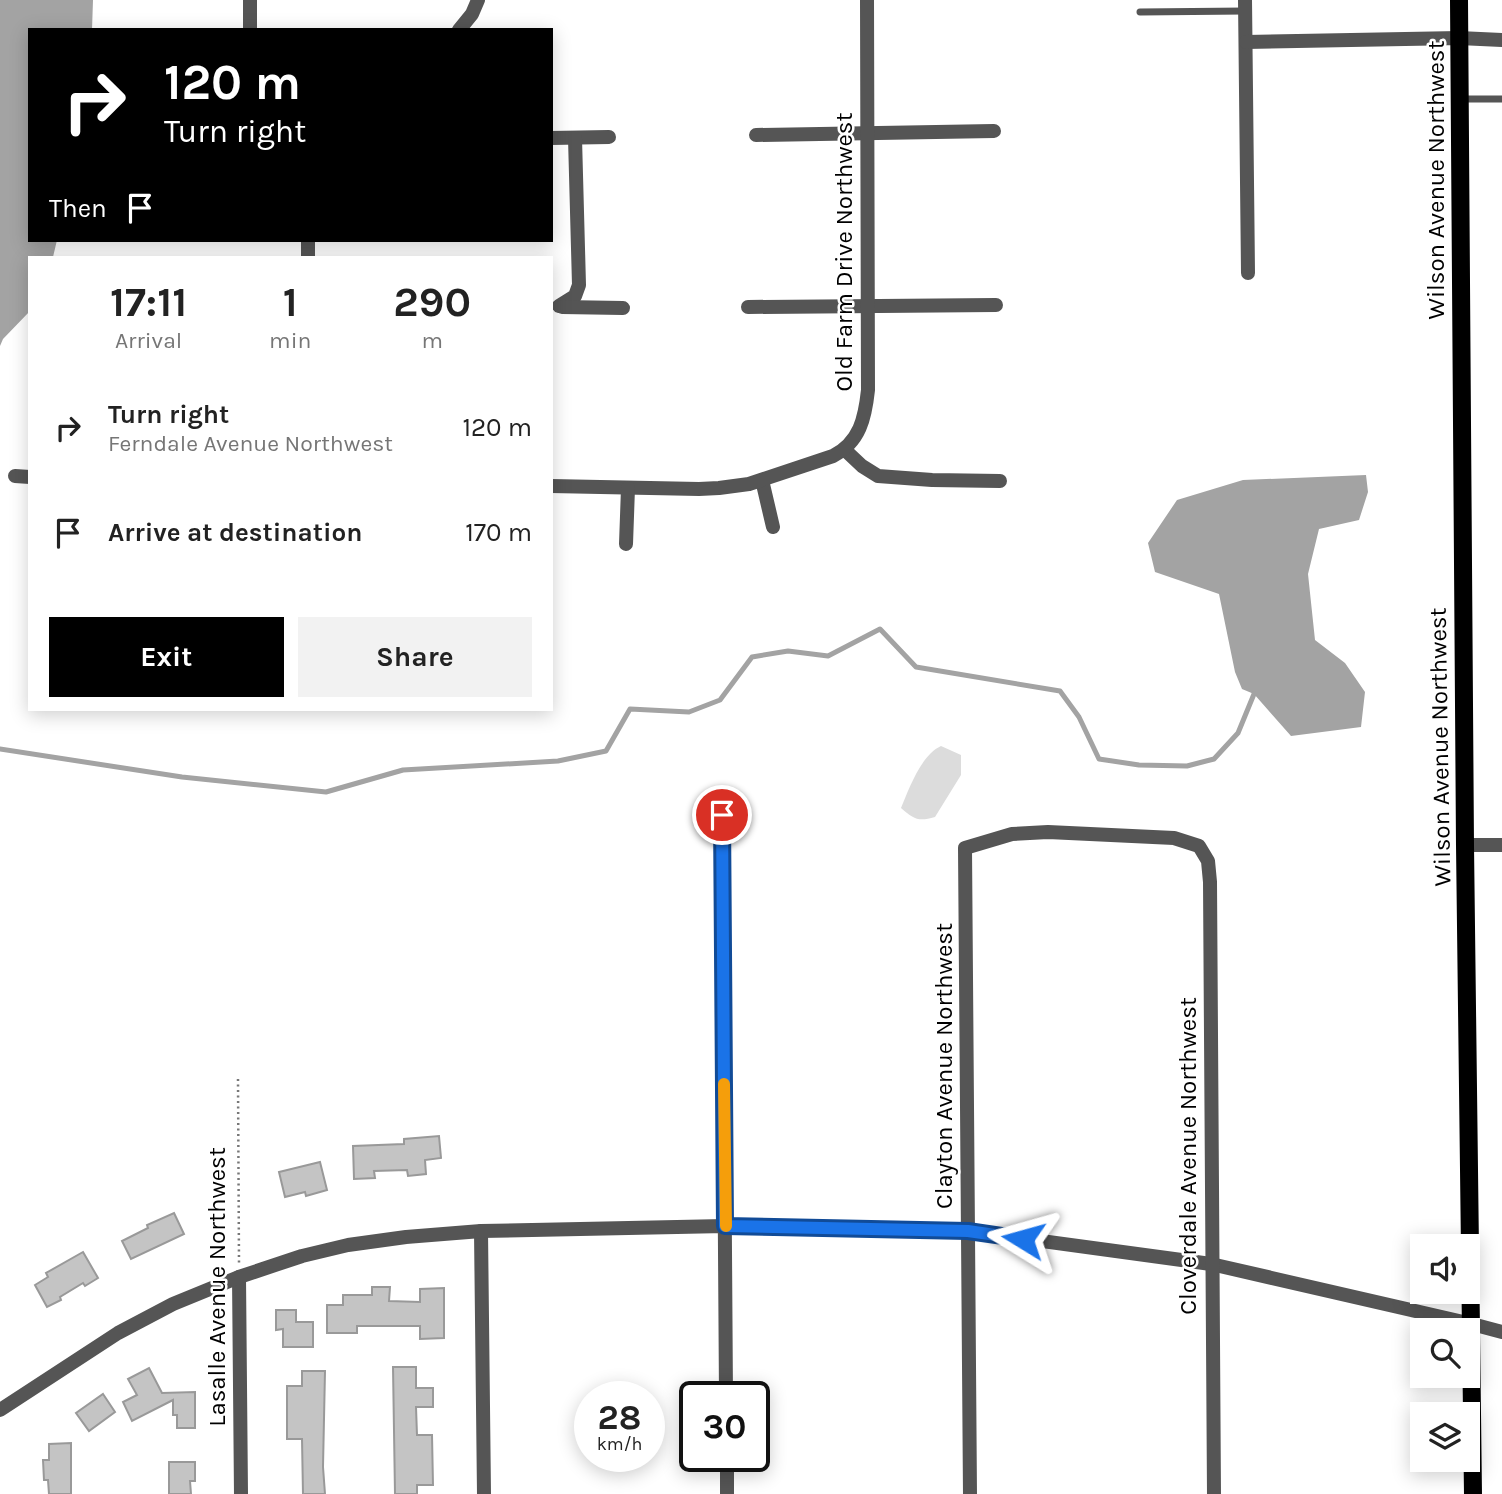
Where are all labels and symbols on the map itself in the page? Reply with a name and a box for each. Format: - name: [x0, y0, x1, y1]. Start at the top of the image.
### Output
- street label: Wilson Avenue Northwest: [1422, 41, 1450, 320]
- street label: Old Farm Drive Northwest: [830, 113, 858, 392]
- street label: Wilson Avenue Northwest: [1424, 607, 1456, 887]
- pin: [692, 785, 752, 845]
- street label: Clayton Avenue Northwest: [930, 923, 958, 1209]
- street label: Cloverdale Avenue Northwest: [1174, 997, 1202, 1315]
- street label: Lasalle Avenue Northwest: [203, 1147, 231, 1427]
- position arrow: [986, 1202, 1060, 1276]
- speed limit sign: 30: [679, 1381, 770, 1472]

